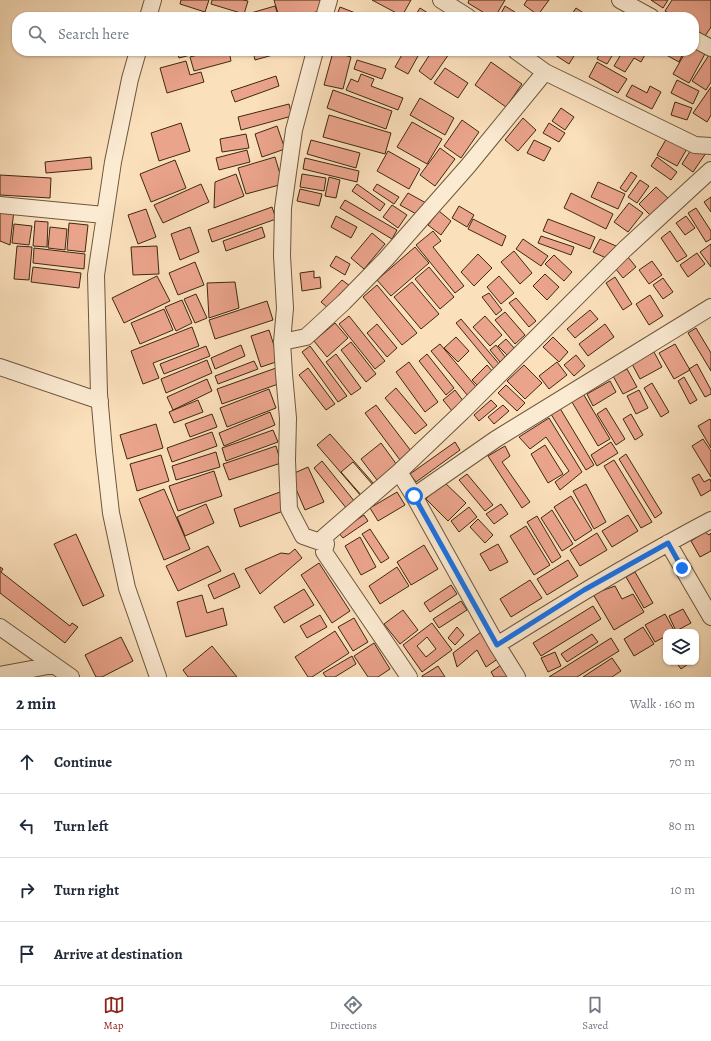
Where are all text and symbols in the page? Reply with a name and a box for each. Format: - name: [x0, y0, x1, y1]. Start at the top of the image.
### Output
- search box: [12, 12, 699, 56]
- icon: search: [26, 23, 48, 45]
- text: Search here: [58, 24, 129, 44]
- route start: [405, 487, 423, 505]
- route end: [673, 559, 691, 577]
- map controls: [663, 629, 699, 665]
- button: layers: [663, 629, 699, 665]
- text: 2 min: [16, 692, 56, 715]
- text: Walk · 160 m: [630, 695, 695, 712]
- icon: ahead: [16, 751, 38, 773]
- text: Continue: [54, 752, 112, 772]
- text: 70 m: [669, 753, 695, 770]
- icon: left: [16, 815, 38, 837]
- text: Turn left: [54, 816, 109, 836]
- text: 80 m: [668, 817, 695, 834]
- icon: right: [16, 879, 38, 901]
- text: Turn right: [54, 880, 119, 900]
- text: 10 m: [670, 881, 695, 898]
- icon: arrive: [16, 943, 38, 965]
- text: Arrive at destination: [54, 944, 183, 964]
- tab: Map: [103, 994, 125, 1033]
- tab: Directions: [330, 994, 377, 1033]
- tab: Saved: [582, 994, 608, 1033]

